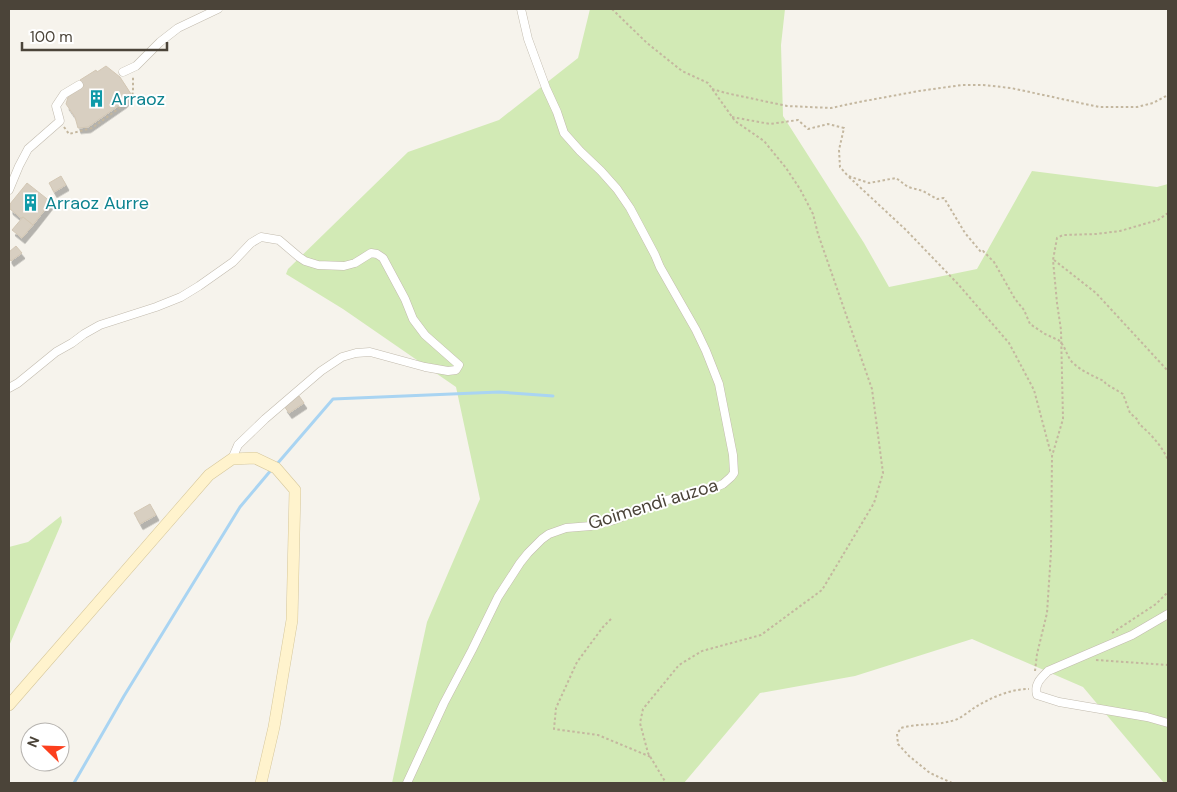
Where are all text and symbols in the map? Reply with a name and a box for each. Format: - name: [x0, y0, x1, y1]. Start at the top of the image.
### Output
- scale bar: [22, 20, 168, 52]
- text: 100 m: [30, 27, 73, 47]
- place label: Arraoz: [111, 87, 165, 111]
- building icon: Arraoz: [87, 89, 107, 109]
- place label: Arraoz Aurre: [45, 191, 149, 215]
- building icon: Arraoz Aurre: [21, 193, 41, 213]
- street label: Goimendi auzoa: [585, 473, 721, 535]
- north arrow: [20, 722, 70, 772]
- text: N: [23, 734, 43, 750]

